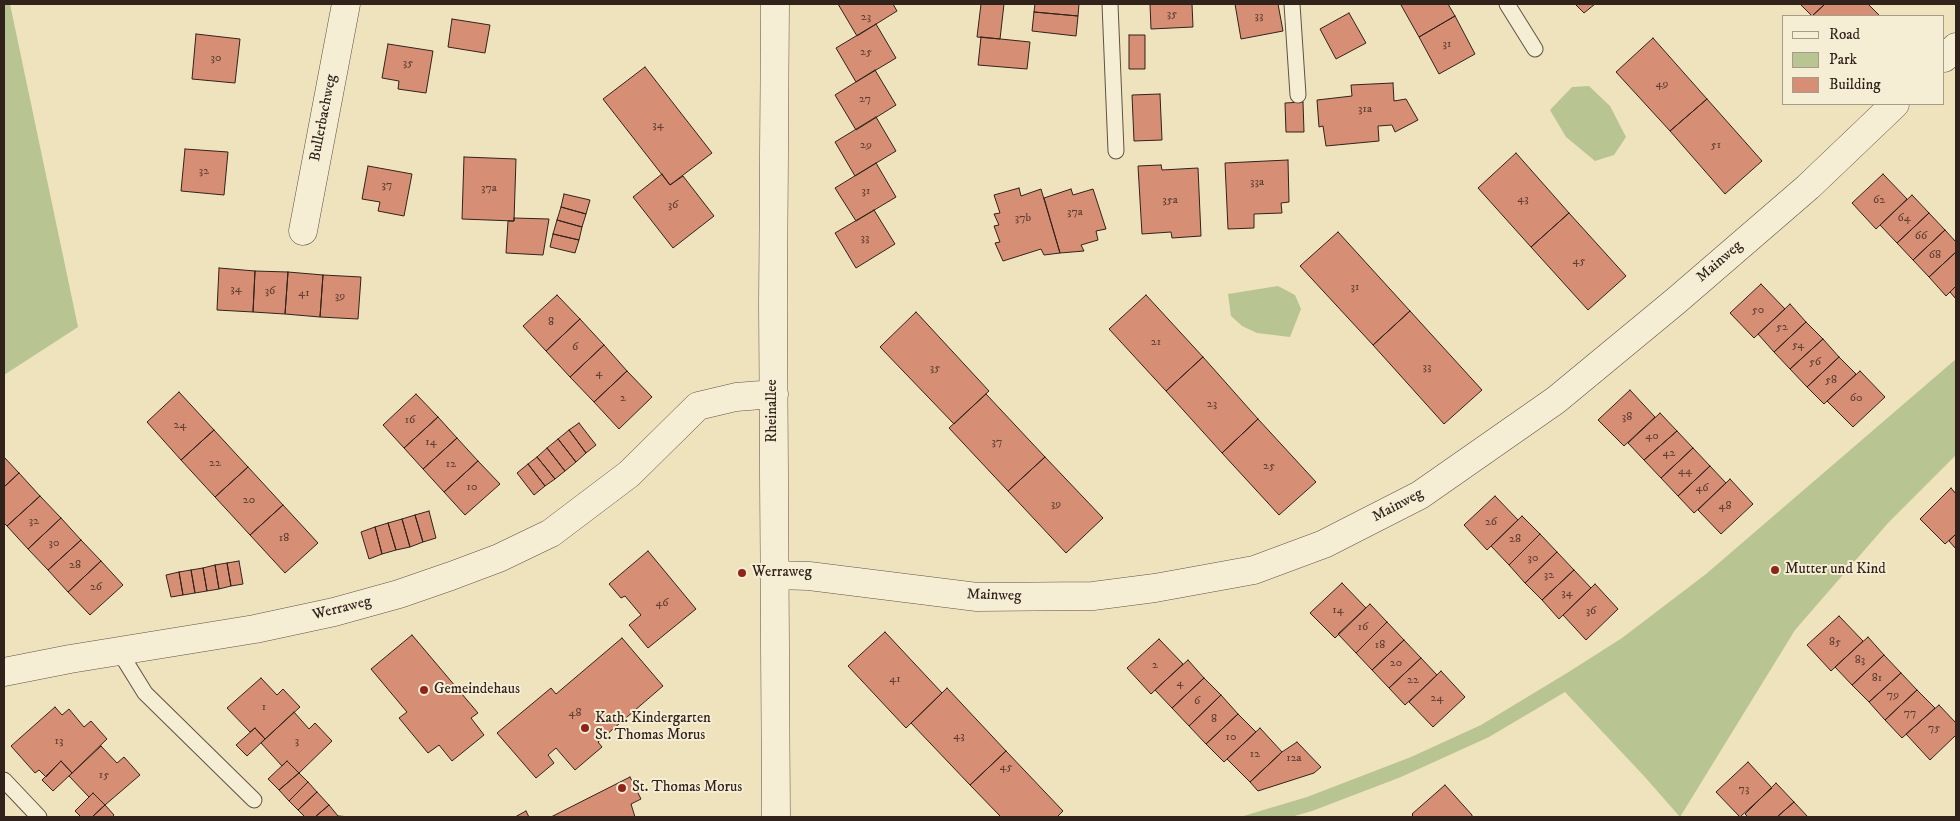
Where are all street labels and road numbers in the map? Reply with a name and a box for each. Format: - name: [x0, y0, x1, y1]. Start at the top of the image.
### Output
- street label: Bullerbachweg: [307, 73, 341, 163]
- street label: Mainweg: [1693, 237, 1747, 287]
- street label: Rheinallee: [764, 379, 782, 443]
- street label: Mainweg: [1370, 485, 1426, 527]
- street label: Mainweg: [966, 586, 1022, 606]
- street label: Werraweg: [311, 593, 373, 625]

